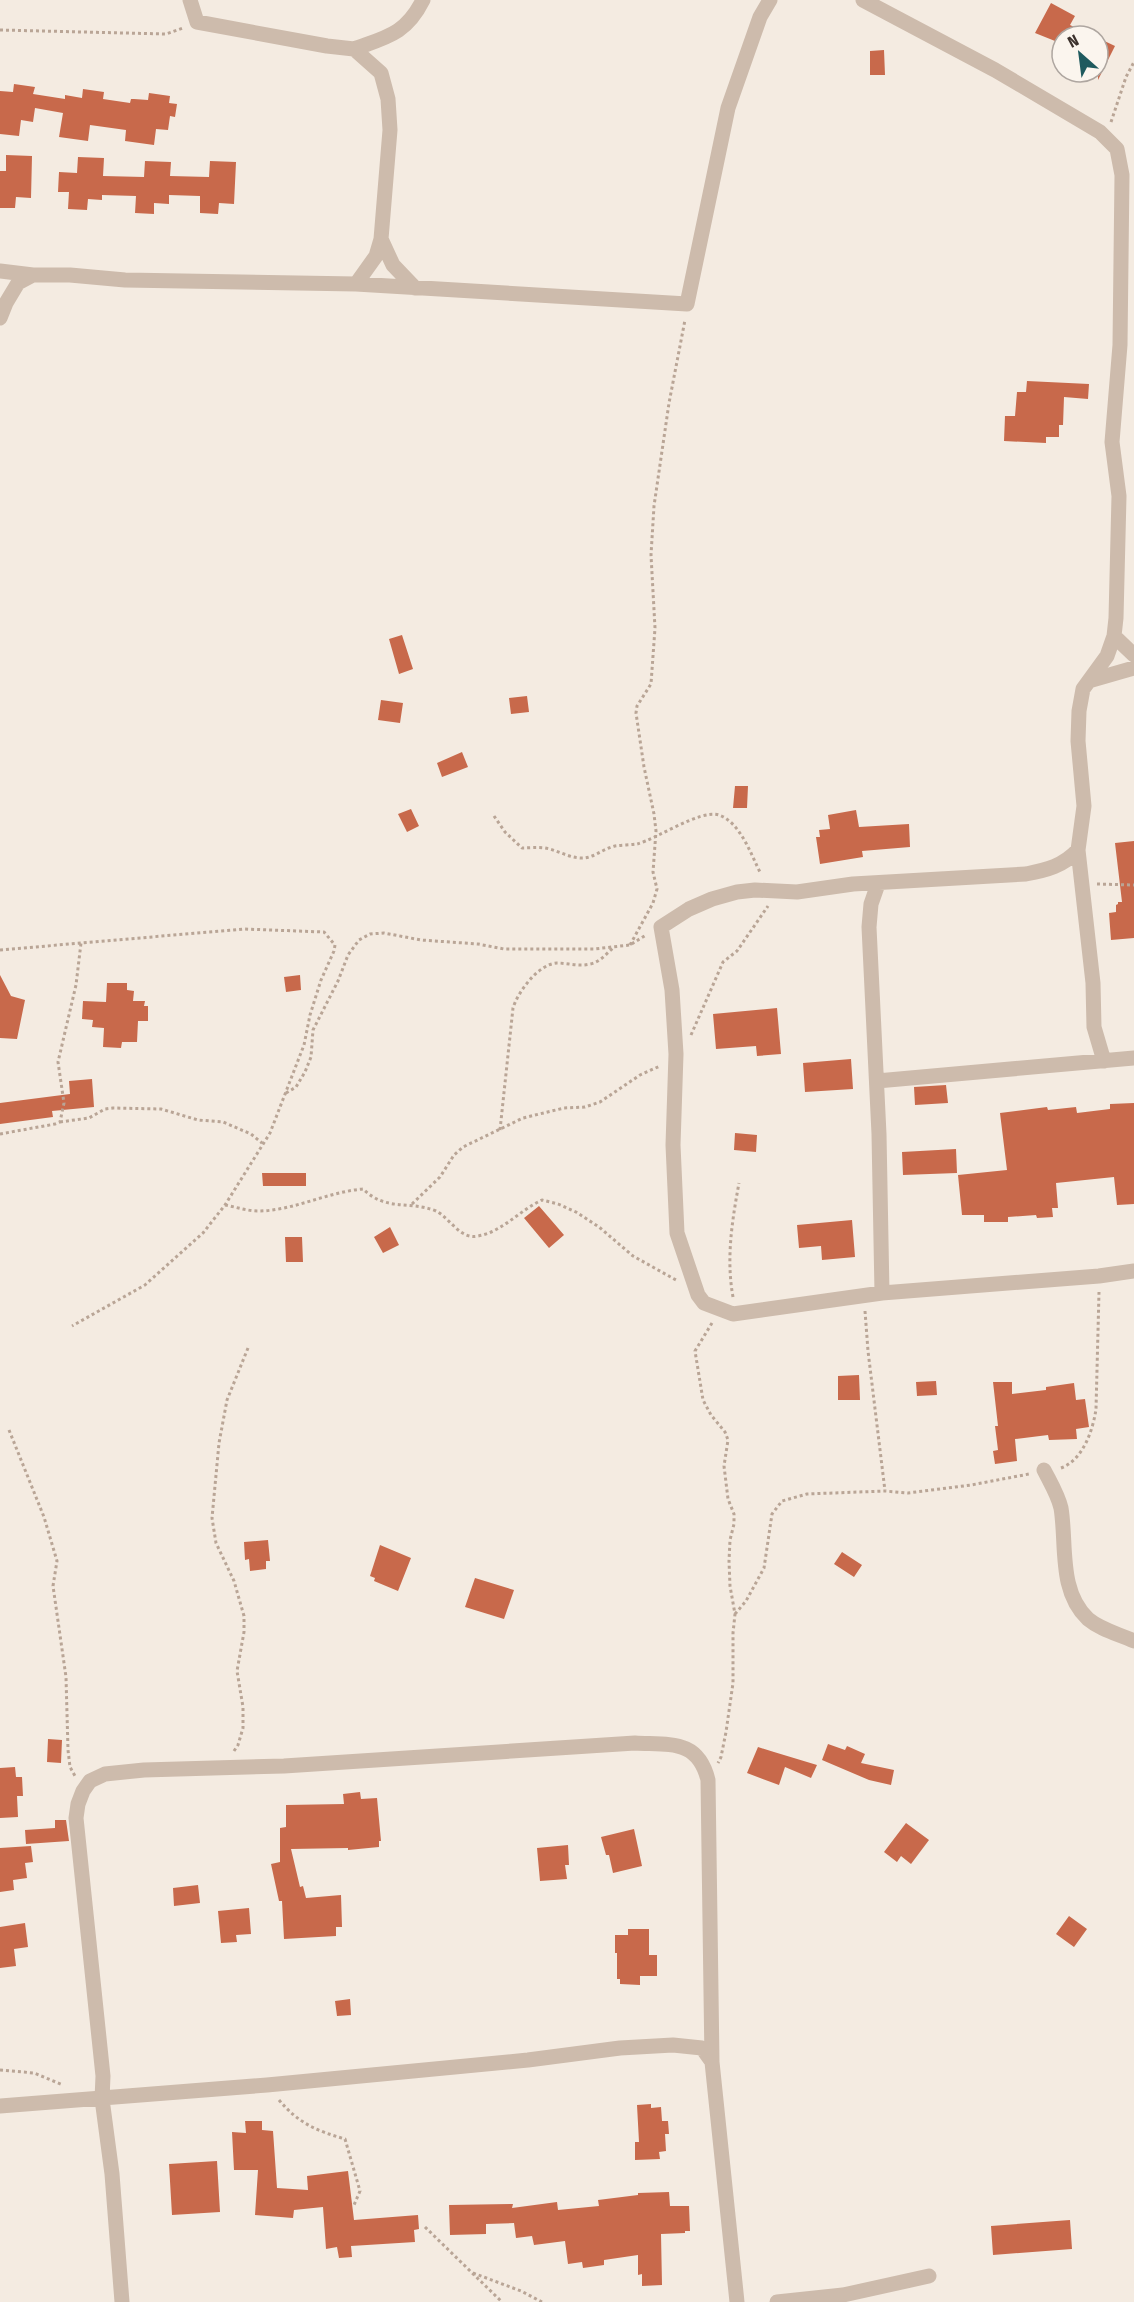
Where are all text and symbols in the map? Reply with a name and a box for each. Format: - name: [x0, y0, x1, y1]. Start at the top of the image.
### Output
- north arrow: [1050, 24, 1110, 84]
- text: N: [1064, 31, 1082, 52]

